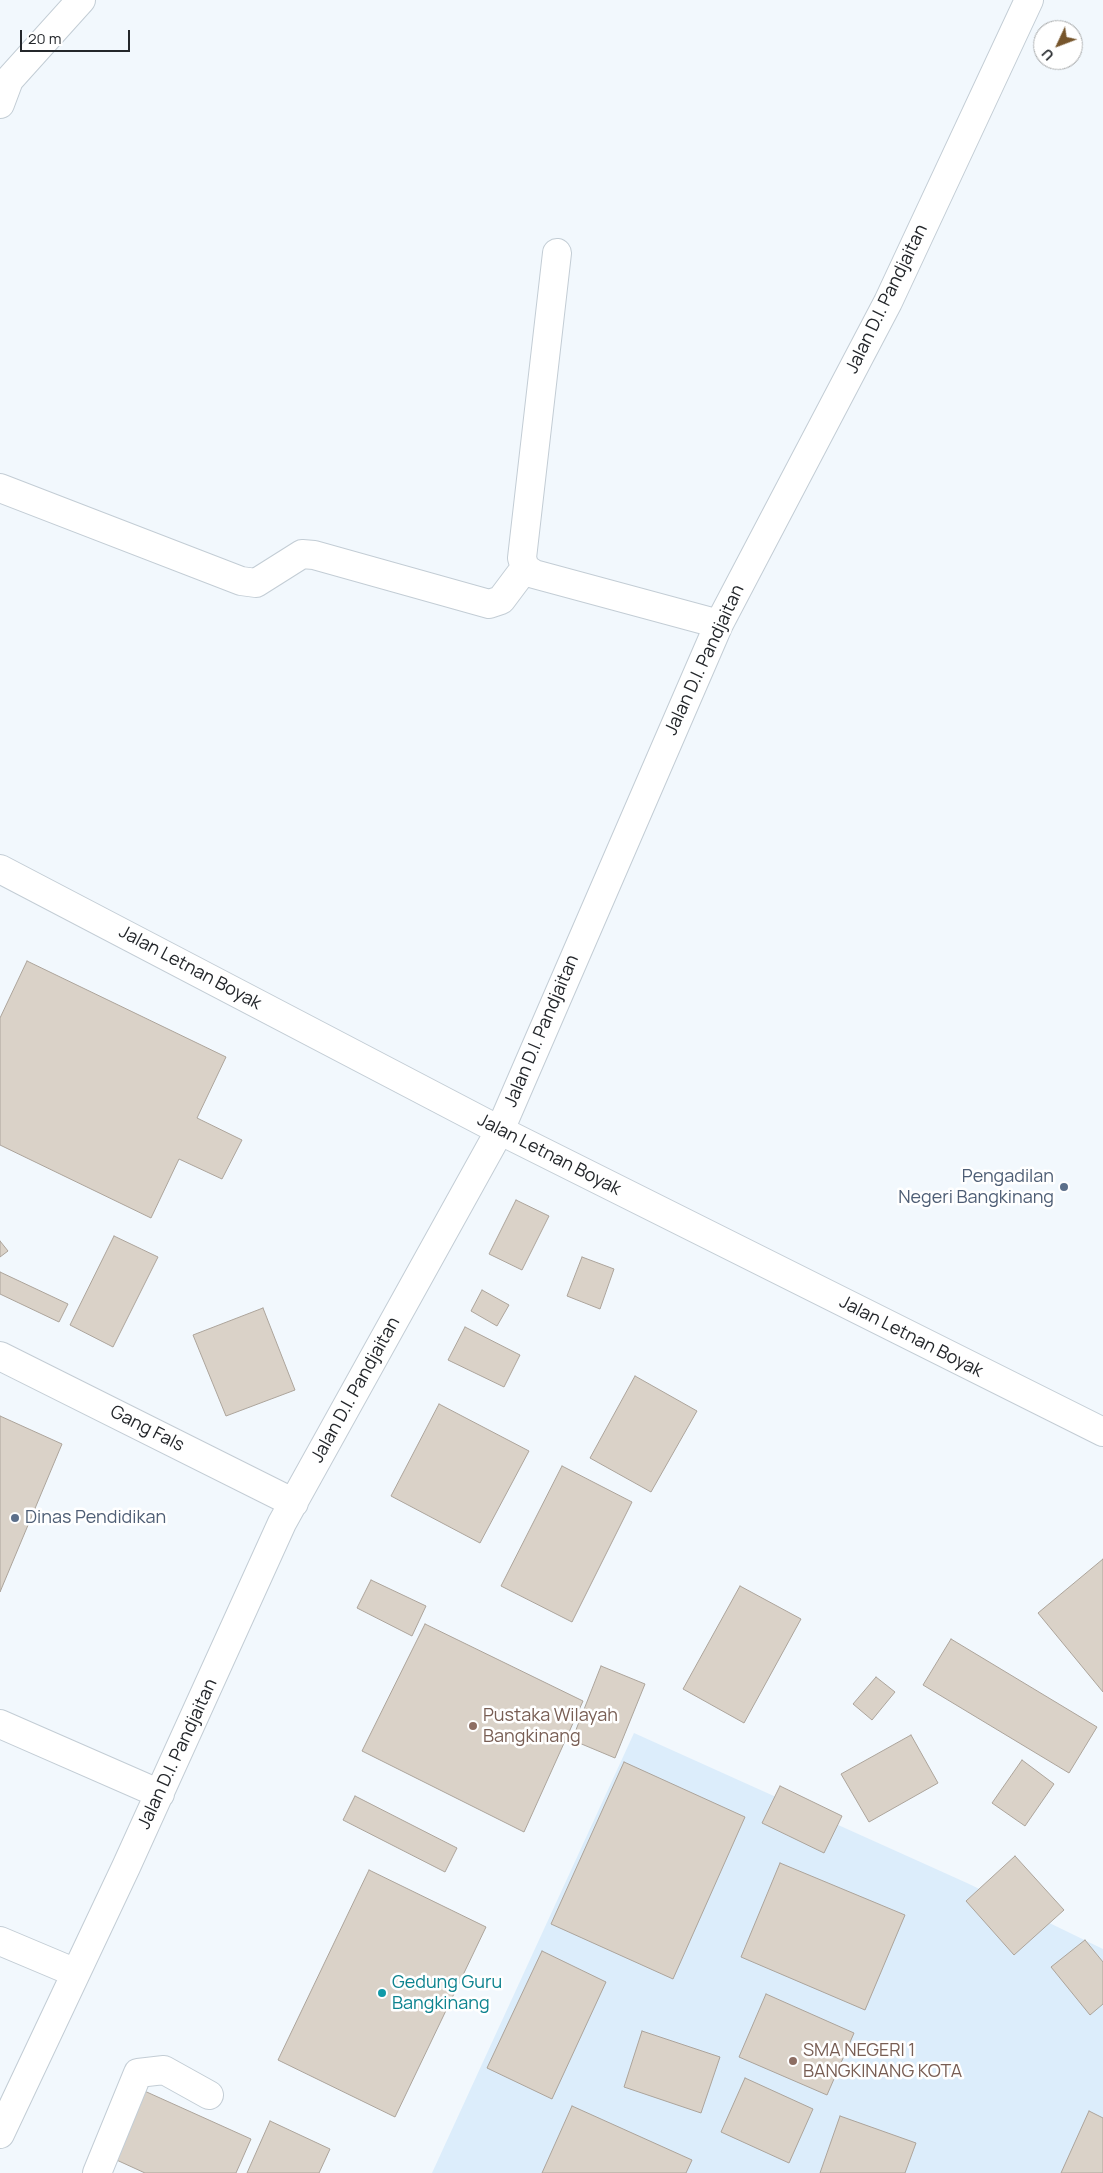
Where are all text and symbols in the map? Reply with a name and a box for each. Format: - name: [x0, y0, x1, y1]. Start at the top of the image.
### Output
- scale bar: [22, 20, 132, 52]
- north arrow: [1033, 20, 1083, 70]
- text: 20 m: [28, 28, 61, 49]
- text: U: [1037, 45, 1058, 65]
- street label: Jalan D.I. Pandjaitan: [841, 221, 933, 377]
- street label: Jalan D.I. Pandjaitan: [661, 581, 749, 739]
- street label: Jalan Letnan Boyak: [115, 921, 265, 1015]
- street label: Jalan D.I. Pandjaitan: [500, 952, 584, 1110]
- street label: Jalan Letnan Boyak: [474, 1109, 624, 1201]
- place label: Pengadilan Negeri Bangkinang: [898, 1166, 1054, 1208]
- marker: Pengadilan Negeri Bangkinang: [1058, 1181, 1070, 1193]
- street label: Jalan Letnan Boyak: [836, 1291, 986, 1383]
- street label: Jalan D.I. Pandjaitan: [307, 1313, 405, 1467]
- street label: Gang Fals: [106, 1401, 188, 1457]
- place label: Dinas Pendidikan: [25, 1507, 166, 1529]
- marker: Dinas Pendidikan: [9, 1512, 21, 1524]
- street label: Jalan D.I. Pandjaitan: [134, 1675, 222, 1833]
- place label: Pustaka Wilayah Bangkinang: [483, 1705, 618, 1748]
- marker: Pustaka Wilayah Bangkinang: [467, 1720, 479, 1732]
- place label: Gedung Guru Bangkinang: [392, 1972, 502, 2015]
- marker: Gedung Guru Bangkinang: [376, 1987, 388, 1999]
- place label: SMA NEGERI 1 BANGKINANG KOTA: [803, 2040, 962, 2082]
- marker: SMA NEGERI 1 BANGKINANG KOTA: [787, 2055, 799, 2067]

